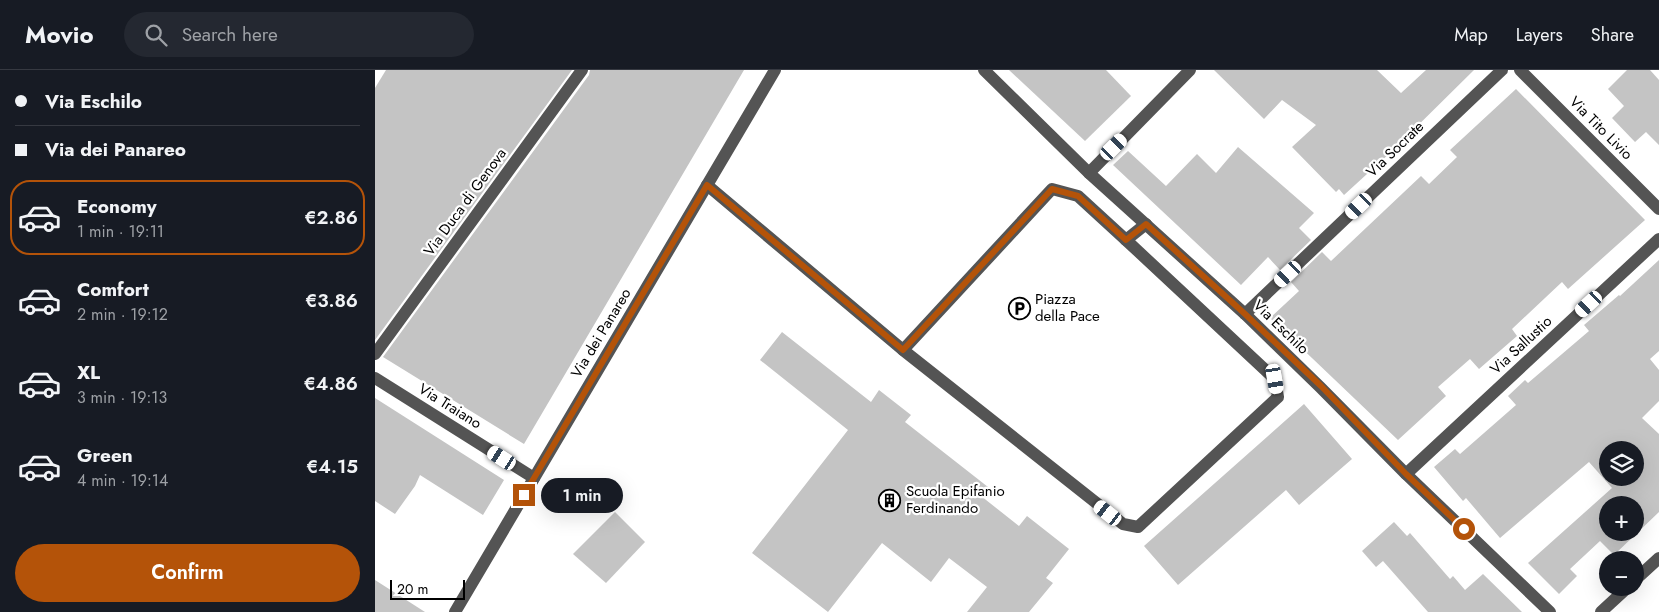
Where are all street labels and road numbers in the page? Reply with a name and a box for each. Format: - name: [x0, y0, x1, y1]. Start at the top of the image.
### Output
- street label: Via Tito Livio: [1564, 91, 1638, 165]
- street label: Via Socrate: [1361, 116, 1429, 182]
- street label: Via Duca di Genova: [418, 144, 512, 260]
- street label: Via dei Panareo: [566, 284, 636, 382]
- street label: Via Eschilo: [1248, 295, 1314, 359]
- street label: Via Sallustio: [1485, 311, 1557, 379]
- street label: Via Traiano: [414, 378, 486, 434]

